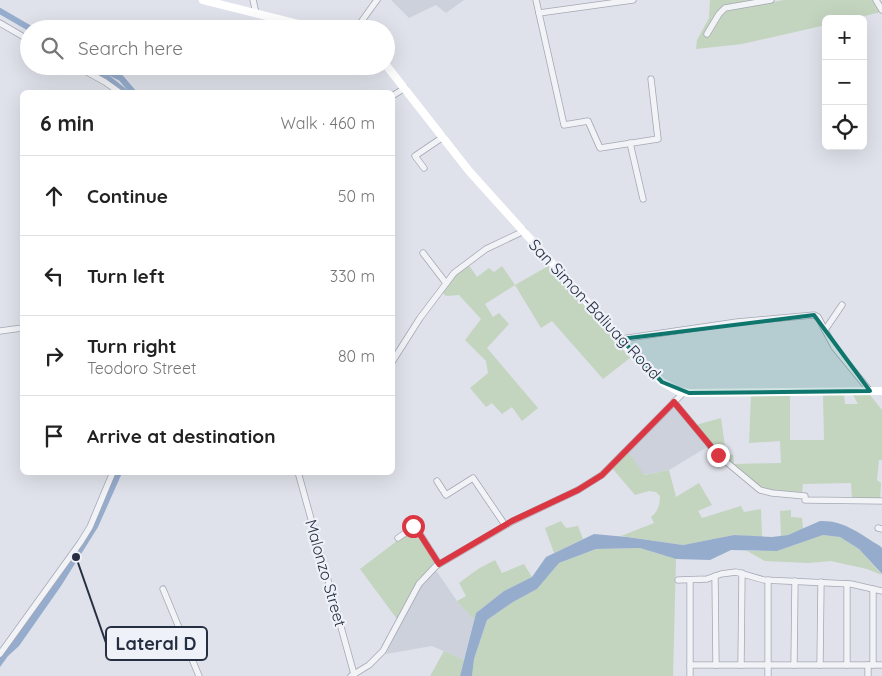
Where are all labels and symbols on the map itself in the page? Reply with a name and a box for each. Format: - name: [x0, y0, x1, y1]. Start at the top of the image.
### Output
- street label: San Simon-Baliuag Road: [525, 235, 665, 383]
- route end: [707, 444, 730, 467]
- route start: [402, 515, 425, 538]
- street label: Malonzo Street: [301, 517, 351, 629]
- callout: Lateral D: [106, 627, 207, 660]
- text: Lateral D: [116, 632, 197, 655]

